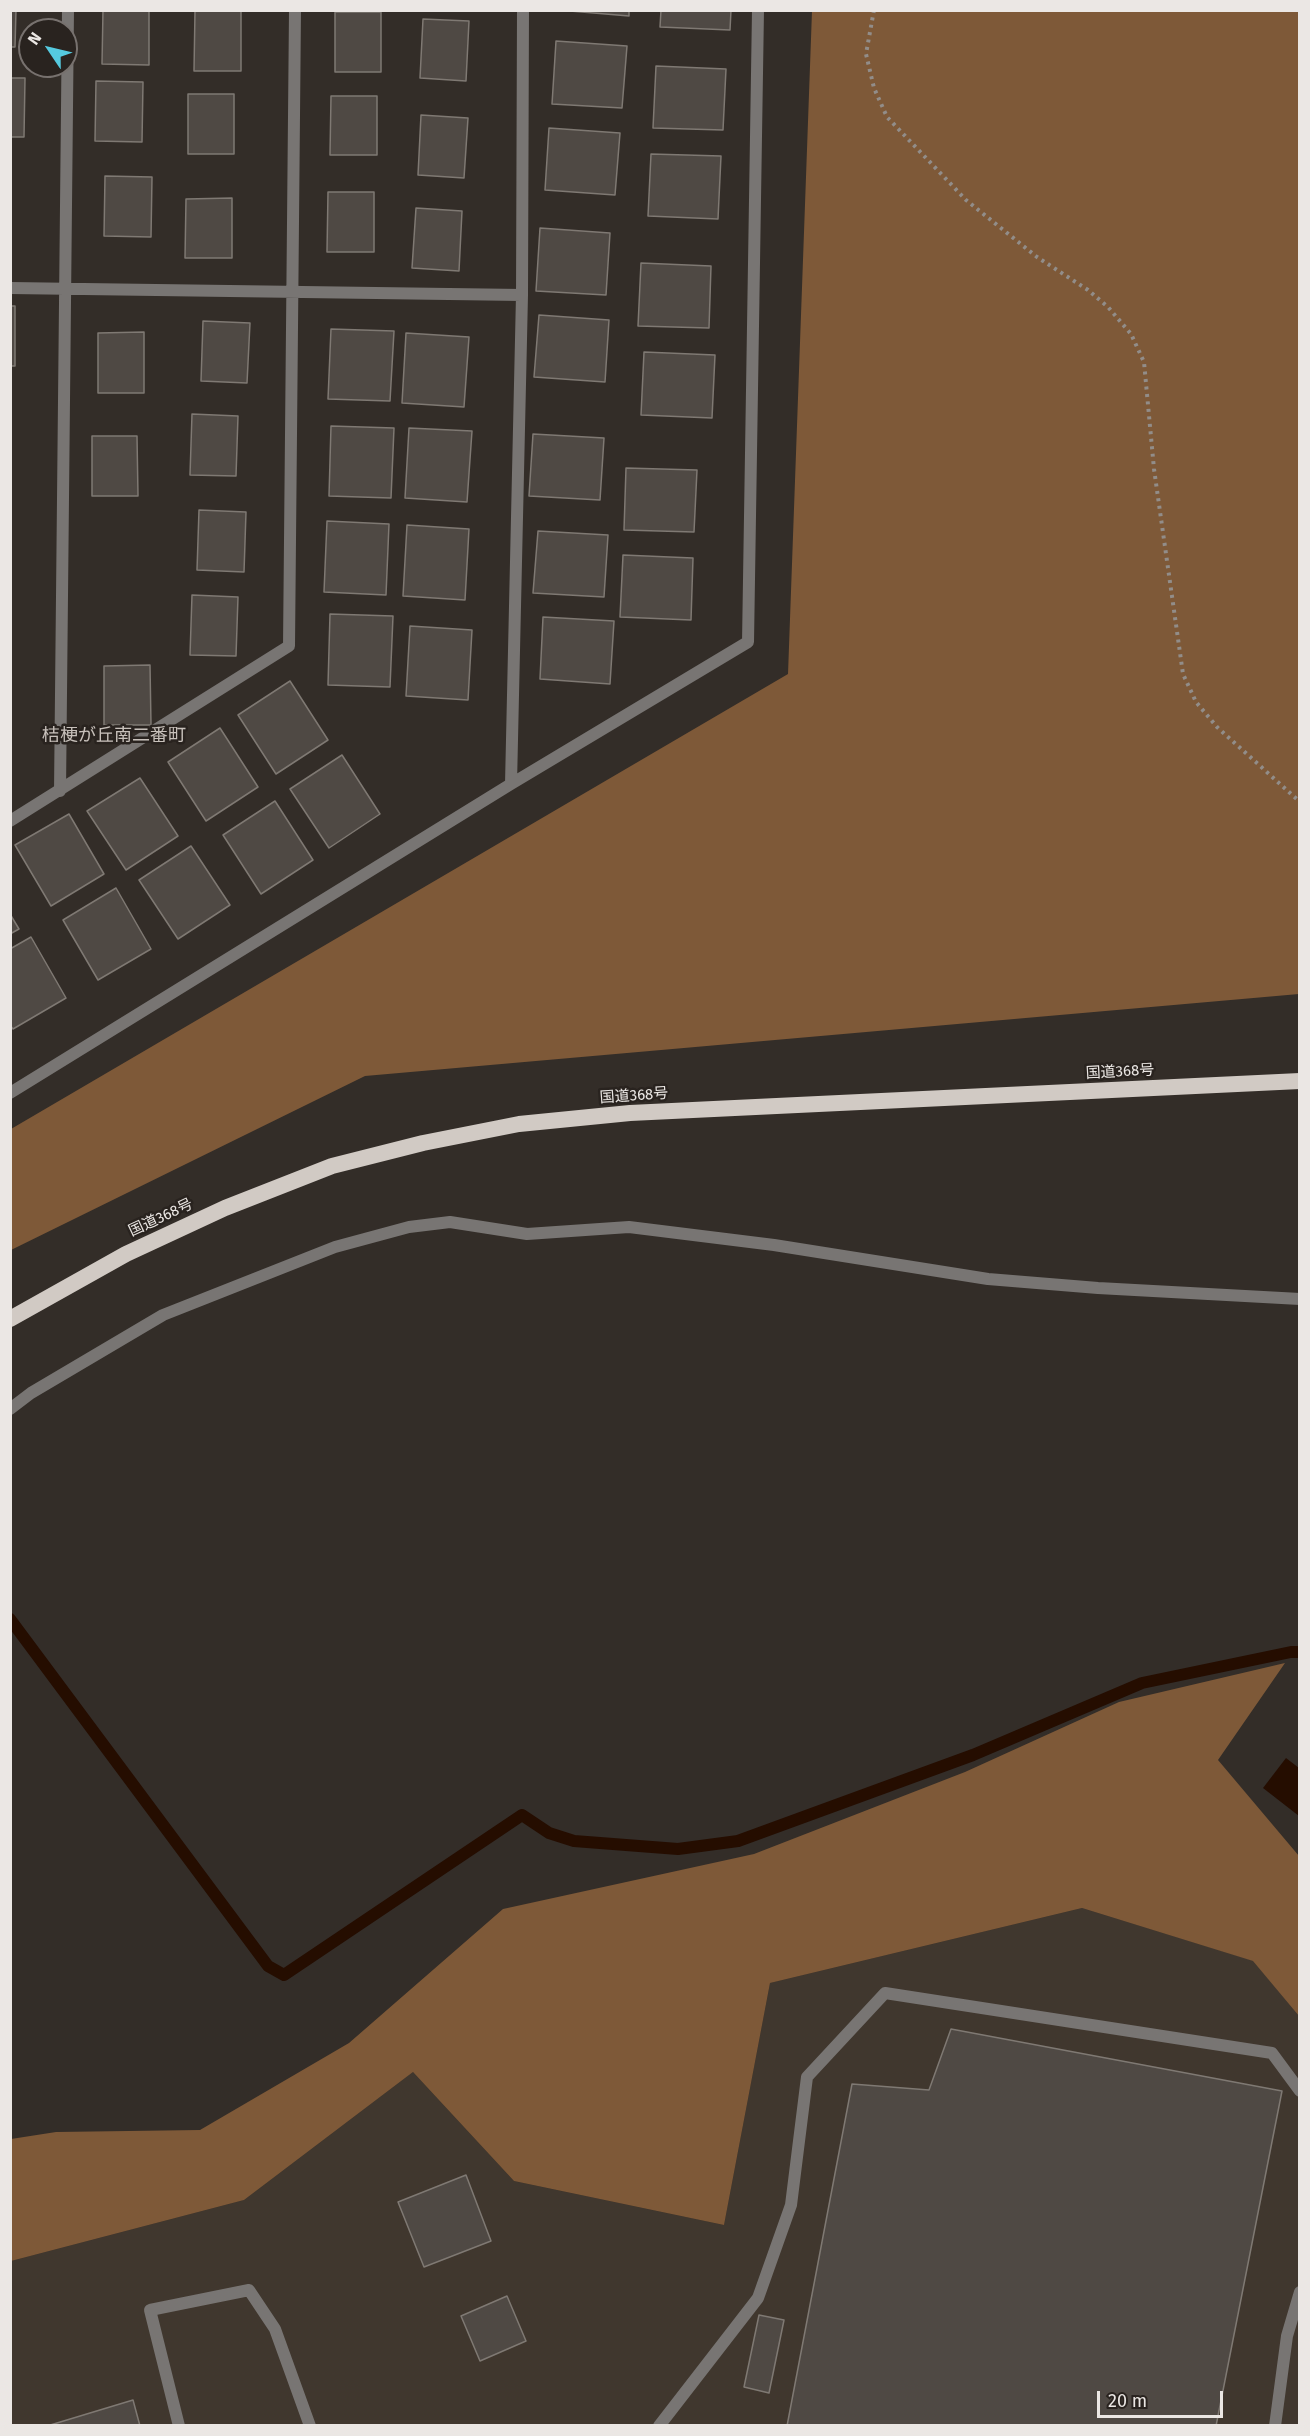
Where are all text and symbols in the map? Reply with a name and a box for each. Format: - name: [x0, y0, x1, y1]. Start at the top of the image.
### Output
- north arrow: [18, 18, 78, 78]
- text: N: [24, 29, 45, 48]
- district label: 桔梗が丘南二番町: [42, 725, 186, 747]
- street label: 国道368号: [1085, 1061, 1155, 1083]
- street label: 国道368号: [599, 1085, 669, 1107]
- street label: 国道368号: [126, 1195, 196, 1241]
- scale bar: [1100, 2379, 1226, 2417]
- text: 20 m: [1108, 2390, 1147, 2412]

